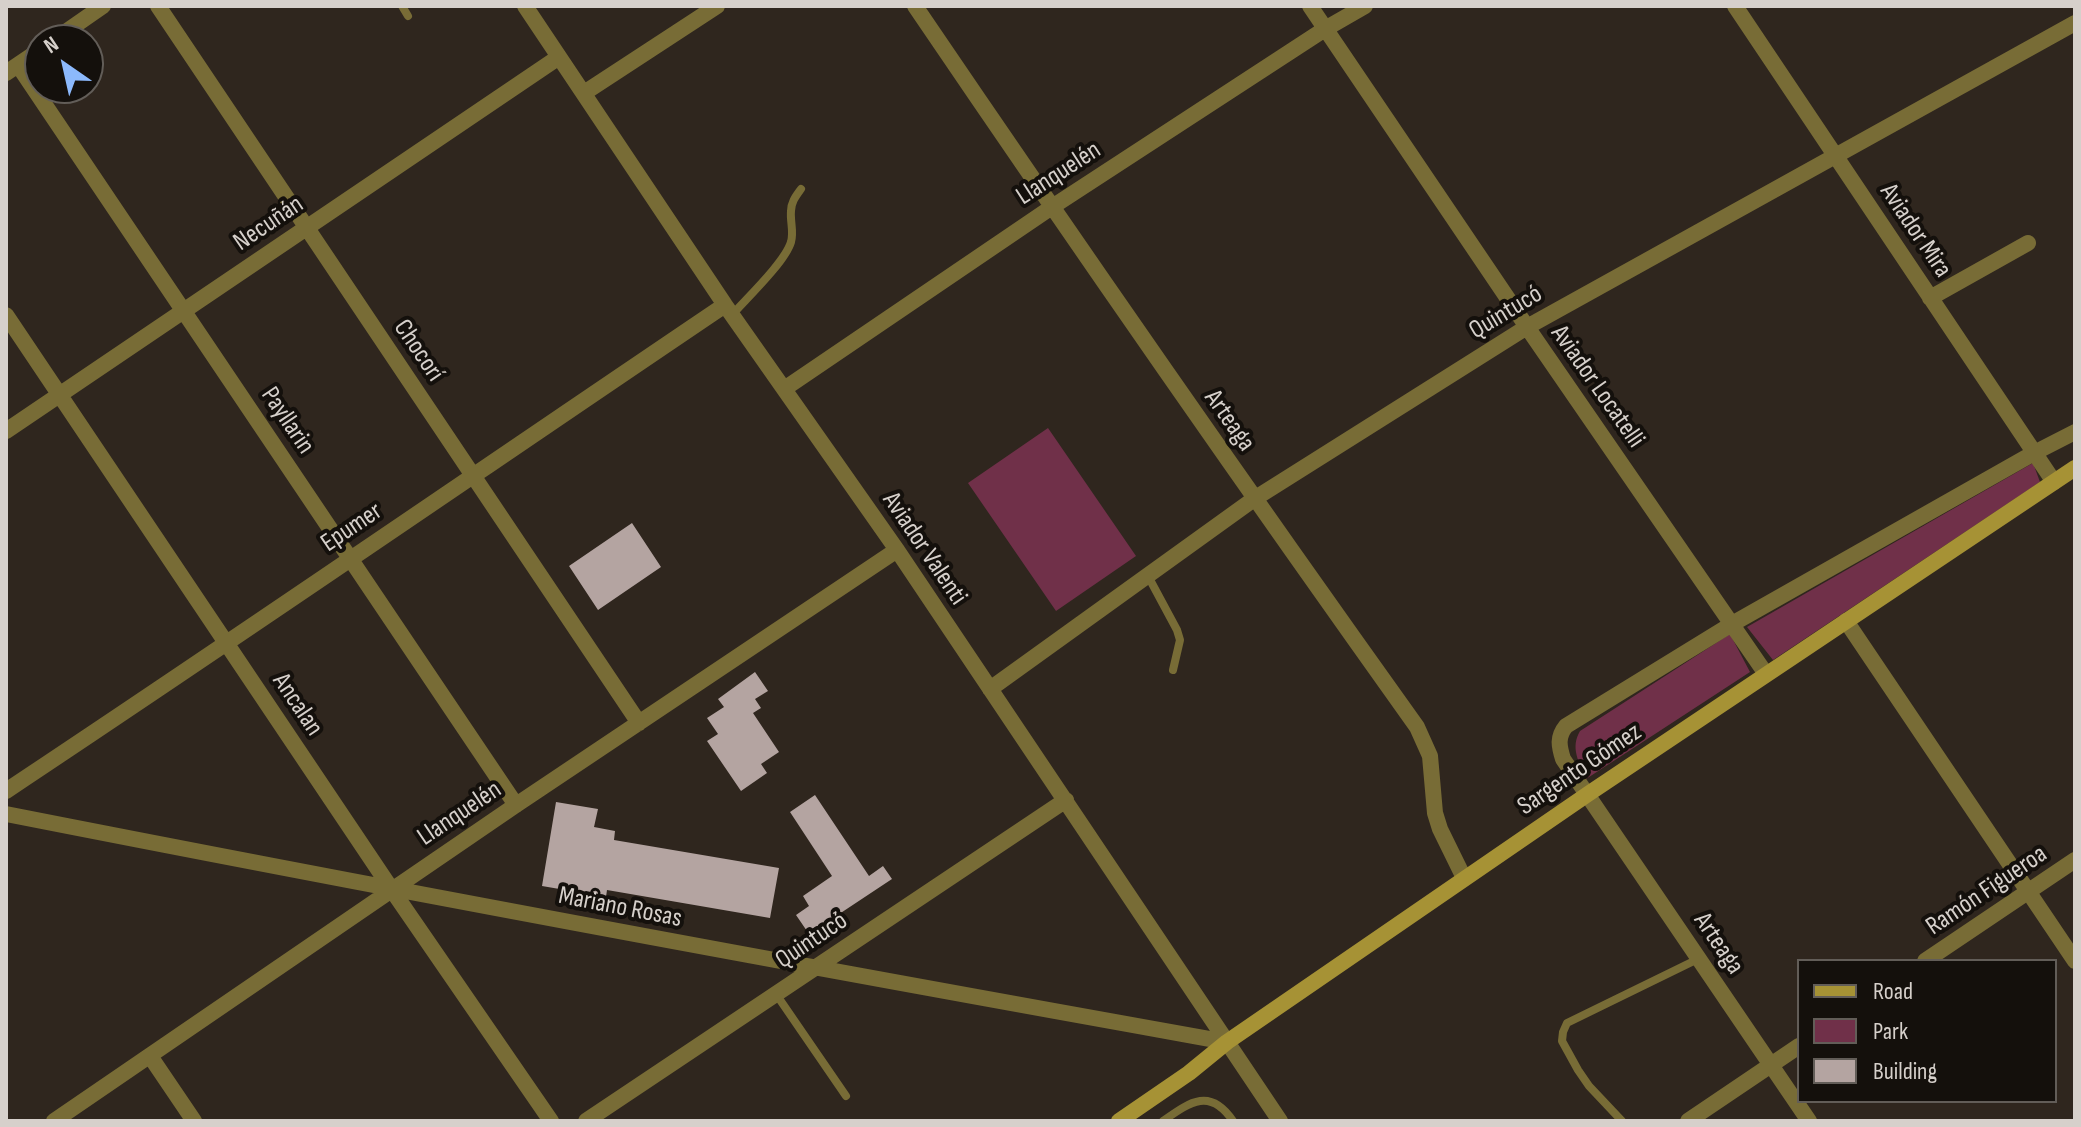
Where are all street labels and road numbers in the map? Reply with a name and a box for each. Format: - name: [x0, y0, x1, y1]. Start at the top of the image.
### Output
- street label: Llanquelén: [1011, 135, 1107, 213]
- street label: Aviador Mira: [1872, 178, 1958, 284]
- street label: Necuñán: [228, 189, 310, 259]
- street label: Quintucó: [1464, 279, 1548, 347]
- street label: Chocorí: [386, 314, 450, 388]
- street label: Aviador Locatelli: [1543, 320, 1651, 454]
- street label: Payllarin: [253, 382, 321, 460]
- street label: Arteaga: [1197, 384, 1261, 458]
- street label: Aviador Valenti: [875, 487, 973, 611]
- street label: Epumer: [316, 496, 388, 560]
- street label: Ancalan: [265, 668, 329, 742]
- street label: Sargento Gómez: [1512, 717, 1648, 823]
- street label: Llanquelén: [412, 775, 508, 853]
- street label: Ramón Figueroa: [1921, 839, 2053, 943]
- street label: Mariano Rosas: [556, 881, 684, 935]
- street label: Quintucó: [770, 906, 854, 976]
- street label: Arteaga: [1686, 907, 1750, 981]

